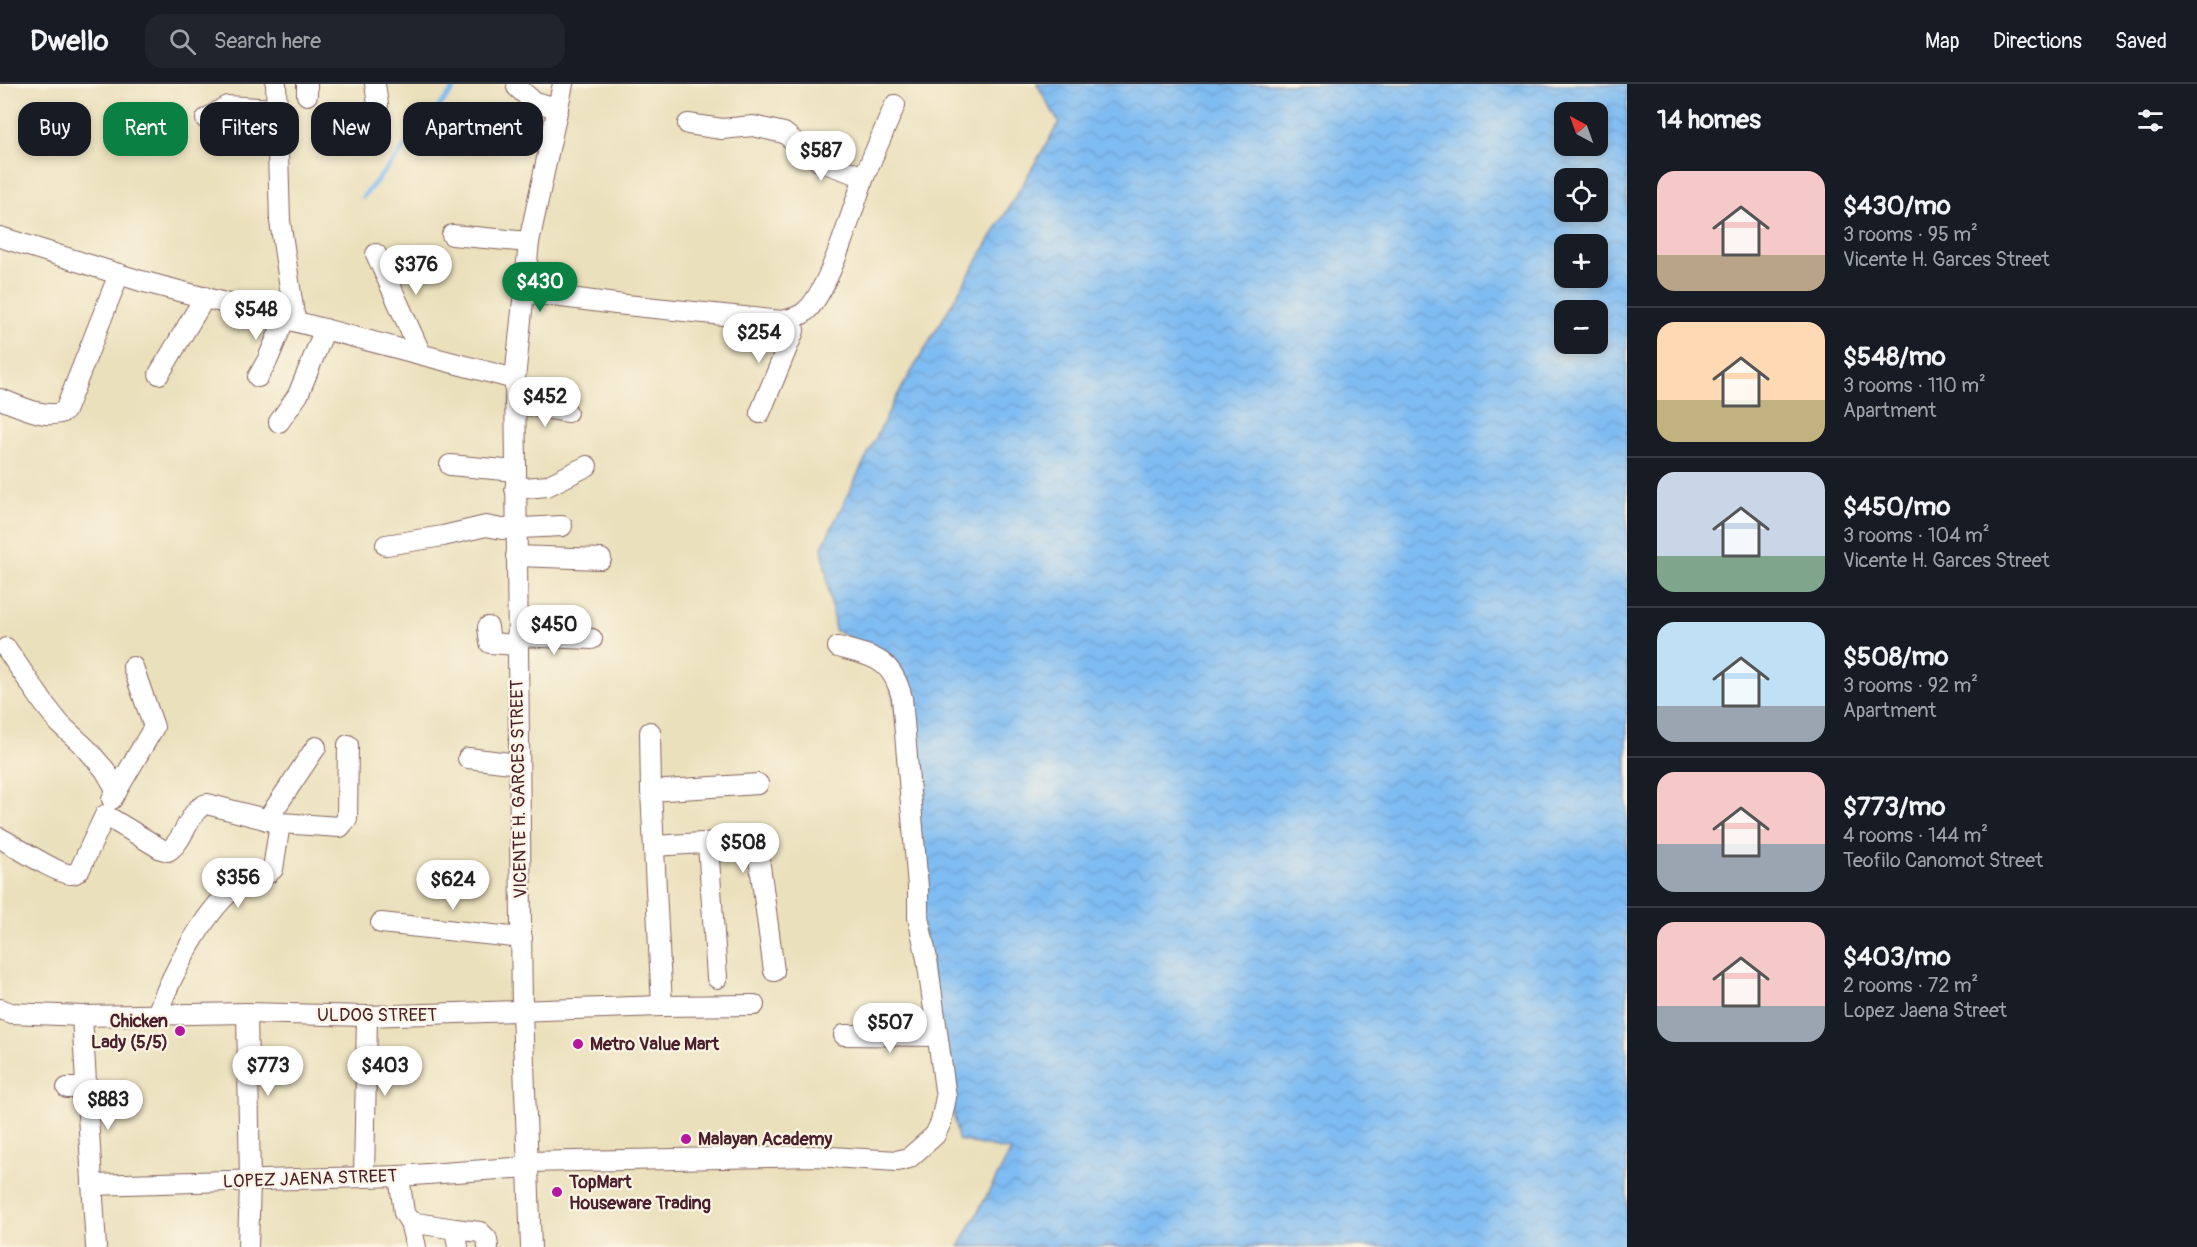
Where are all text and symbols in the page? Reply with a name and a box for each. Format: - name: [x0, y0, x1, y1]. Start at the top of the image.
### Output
- search box: [145, 14, 565, 68]
- text: Dwello: [30, 24, 109, 59]
- icon: search: [166, 25, 199, 58]
- text: Search here: [214, 27, 321, 55]
- text: Map: [1925, 28, 1960, 55]
- text: Directions: [1993, 28, 2082, 55]
- text: Saved: [2115, 28, 2167, 55]
- chip: Buy: [18, 102, 91, 156]
- chip: Rent: [103, 102, 188, 156]
- chip: Filters: [200, 102, 299, 156]
- chip: New: [311, 102, 391, 156]
- chip: Apartment: [403, 102, 543, 156]
- north arrow: [1554, 102, 1608, 156]
- map controls: [1554, 102, 1608, 354]
- text: 14 homes: [1657, 104, 1761, 136]
- icon: filters: [2134, 104, 2167, 137]
- pin: $587: [785, 131, 857, 182]
- text: $587: [800, 138, 842, 163]
- button: locate: [1554, 168, 1608, 222]
- text: $430/mo: [1843, 190, 1951, 222]
- icon: home: [1705, 195, 1777, 267]
- text: 3 rooms · 95 m²: [1843, 222, 1978, 247]
- button: +: [1554, 234, 1608, 288]
- pin: $376: [380, 245, 452, 296]
- text: Vicente H. Garces Street: [1843, 247, 2050, 272]
- text: $376: [394, 252, 438, 277]
- pin: $430: [504, 262, 576, 313]
- text: $430: [516, 269, 564, 294]
- pin: $548: [220, 290, 292, 341]
- text: $548: [234, 297, 278, 322]
- button: −: [1554, 300, 1608, 354]
- pin: $254: [723, 313, 795, 364]
- text: $254: [737, 320, 781, 345]
- text: $548/mo: [1843, 341, 1946, 373]
- icon: home: [1705, 346, 1777, 418]
- text: 3 rooms · 110 m²: [1843, 373, 1986, 398]
- pin: $452: [509, 377, 581, 428]
- text: $452: [523, 384, 567, 409]
- text: Apartment: [1843, 398, 1936, 423]
- text: $450/mo: [1843, 491, 1950, 523]
- icon: home: [1705, 496, 1777, 568]
- text: 3 rooms · 104 m²: [1843, 523, 1990, 548]
- text: Vicente H. Garces Street: [1843, 548, 2050, 573]
- pin: $450: [518, 605, 590, 656]
- text: $450: [531, 612, 577, 637]
- text: $508/mo: [1843, 641, 1948, 673]
- icon: home: [1705, 646, 1777, 718]
- text: 3 rooms · 92 m²: [1843, 673, 1978, 698]
- street label: VICENTE H. GARCES STREET: [506, 679, 532, 899]
- text: Apartment: [1843, 698, 1936, 723]
- text: $773/mo: [1843, 791, 1946, 823]
- icon: home: [1705, 796, 1777, 868]
- pin: $508: [707, 823, 779, 874]
- text: 4 rooms · 144 m²: [1843, 823, 1988, 848]
- text: $508: [720, 830, 766, 855]
- text: Teofilo Canomot Street: [1843, 848, 2043, 873]
- pin: $356: [202, 858, 274, 909]
- pin: $624: [417, 860, 489, 911]
- text: $356: [216, 865, 260, 890]
- text: $624: [430, 867, 476, 892]
- text: $403/mo: [1843, 941, 1951, 973]
- icon: home: [1705, 946, 1777, 1018]
- text: 2 rooms · 72 m²: [1843, 973, 1978, 998]
- text: Lopez Jaena Street: [1843, 998, 2007, 1023]
- pin: $507: [854, 1003, 926, 1054]
- street label: ULDOG STREET: [317, 1004, 437, 1027]
- place label: Chicken Lady (5/5): [91, 1010, 168, 1054]
- text: $507: [867, 1010, 913, 1035]
- marker: Chicken Lady (5/5): [173, 1024, 187, 1038]
- place label: Metro Value Mart: [590, 1033, 720, 1056]
- marker: Metro Value Mart: [571, 1037, 585, 1051]
- pin: $773: [232, 1046, 304, 1097]
- pin: $403: [349, 1046, 421, 1097]
- text: $773: [246, 1053, 290, 1078]
- text: $403: [361, 1053, 409, 1078]
- pin: $883: [72, 1080, 144, 1131]
- text: $883: [87, 1087, 129, 1112]
- place label: Malayan Academy: [698, 1128, 832, 1151]
- marker: Malayan Academy: [679, 1132, 693, 1146]
- street label: LOPEZ JAENA STREET: [222, 1164, 398, 1194]
- place label: TopMart Houseware Trading: [568, 1171, 711, 1215]
- marker: TopMart Houseware Trading: [550, 1185, 564, 1199]

